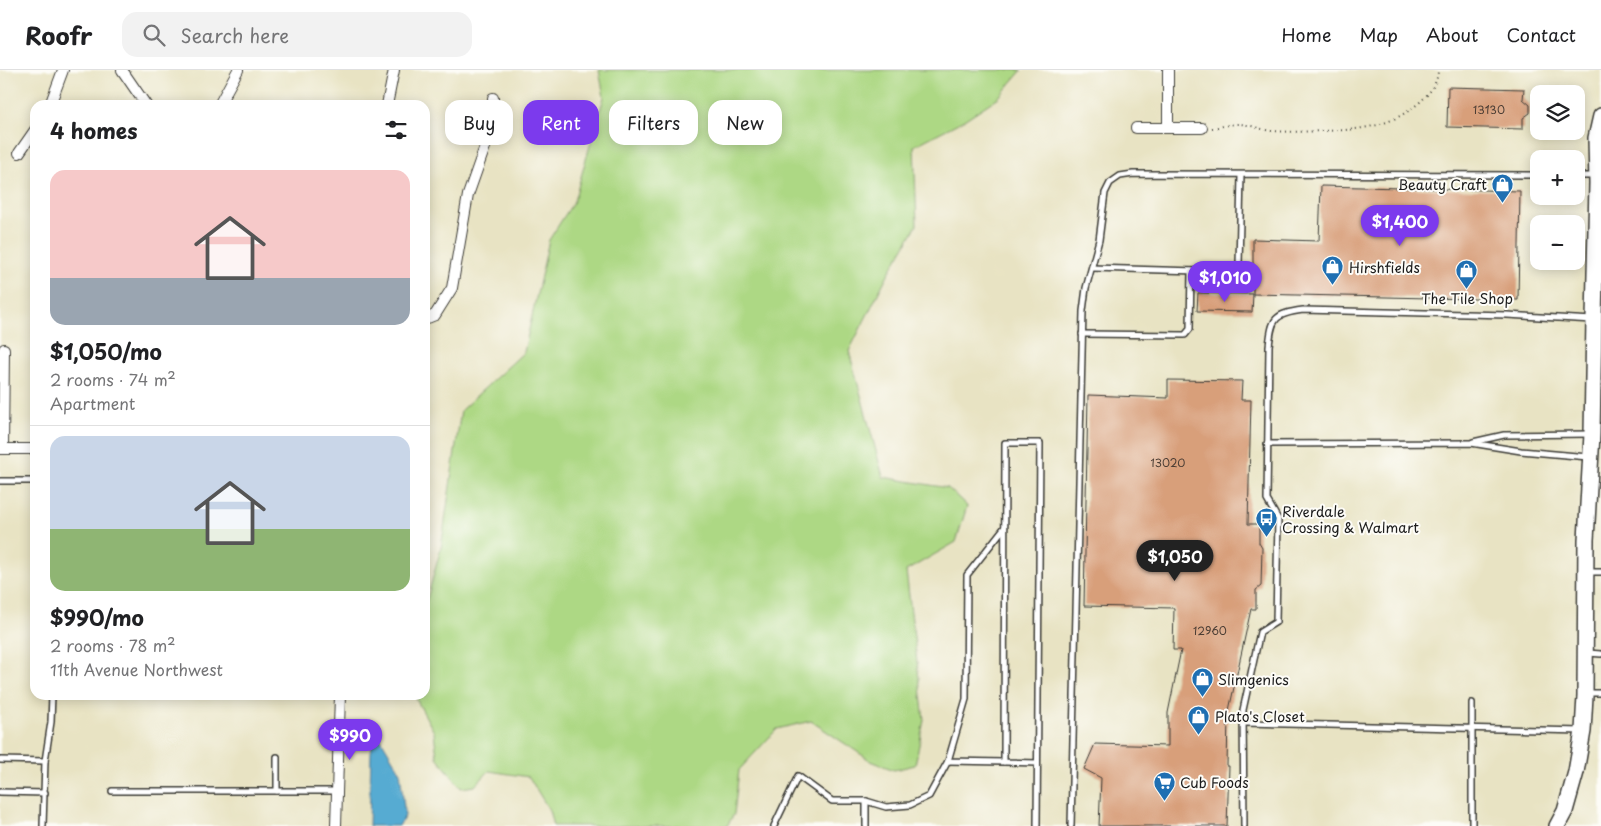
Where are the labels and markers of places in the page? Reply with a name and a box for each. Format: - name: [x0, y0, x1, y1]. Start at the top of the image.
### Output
- shop icon: Beauty Craft: [1491, 172, 1515, 203]
- place label: Beauty Craft: [1398, 174, 1487, 195]
- pin: $1,400: [1359, 204, 1441, 247]
- shop icon: Hirshfields: [1321, 255, 1345, 286]
- place label: Hirshfields: [1349, 257, 1420, 278]
- shop icon: The Tile Shop: [1455, 258, 1479, 289]
- pin: $1,010: [1184, 260, 1266, 303]
- place label: The Tile Shop: [1421, 288, 1513, 309]
- place label: Riverdale Crossing & Walmart: [1282, 501, 1419, 538]
- bus stop icon: Riverdale Crossing & Walmart: [1254, 507, 1278, 538]
- pin: $1,050: [1134, 540, 1216, 582]
- shop icon: Slimgenics: [1190, 667, 1214, 698]
- place label: Slimgenics: [1218, 669, 1289, 690]
- shop icon: Plato's Closet: [1187, 704, 1211, 735]
- place label: Plato's Closet: [1215, 706, 1305, 727]
- pin: $990: [320, 718, 380, 761]
- supermarket icon: Cub Foods: [1152, 770, 1176, 801]
- place label: Cub Foods: [1180, 772, 1249, 793]

